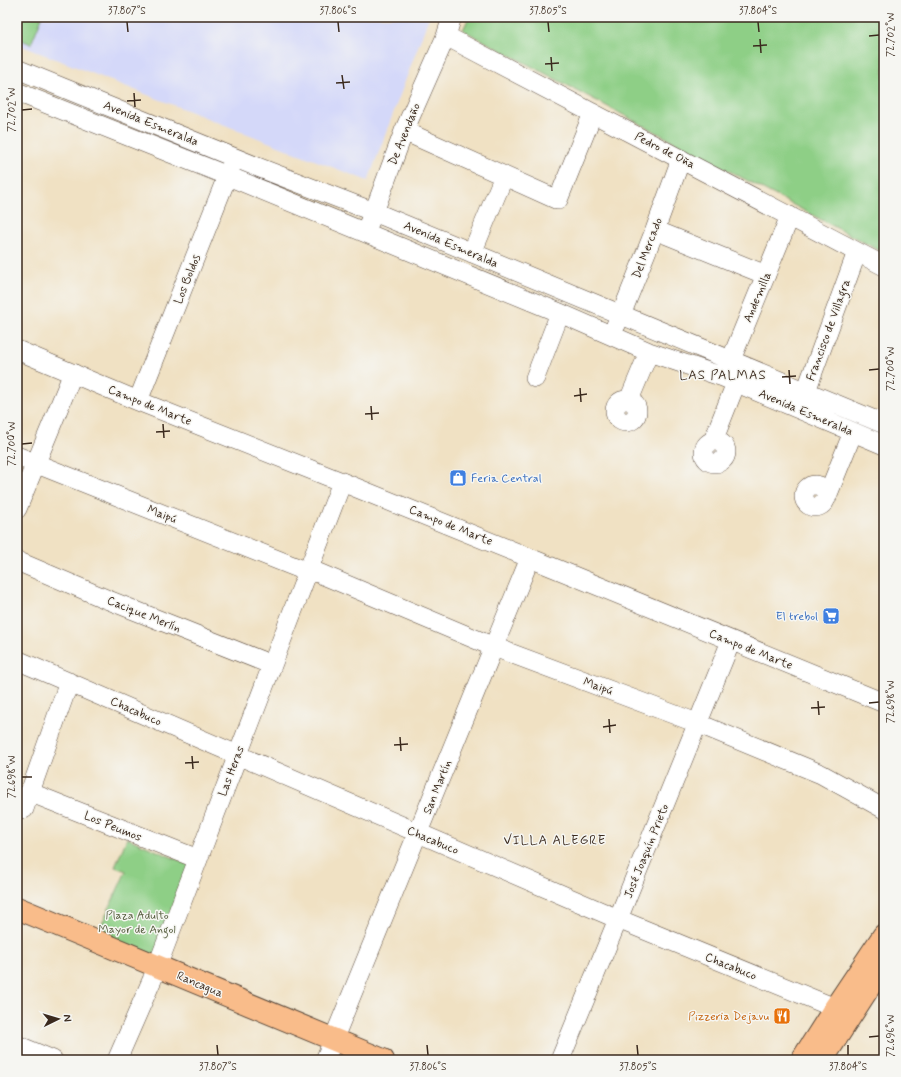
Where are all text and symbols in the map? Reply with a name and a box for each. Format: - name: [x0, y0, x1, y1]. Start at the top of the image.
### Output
- text: 37.807°S: [108, 4, 146, 18]
- text: 37.806°S: [320, 4, 357, 18]
- text: 37.805°S: [529, 4, 567, 18]
- text: 37.804°S: [739, 4, 777, 18]
- text: 72.702°W: [884, 13, 898, 57]
- text: 72.702°W: [5, 88, 19, 132]
- street label: Avenida Esmeralda: [101, 98, 201, 150]
- street label: De Avendaño: [385, 101, 425, 168]
- street label: Pedro de Oña: [632, 129, 697, 173]
- street label: Del Mercado: [629, 216, 667, 281]
- street label: Avenida Esmeralda: [401, 218, 500, 272]
- street label: Los Boldos: [171, 252, 205, 307]
- street label: Andemilla: [740, 270, 776, 325]
- street label: Francisco de Villagra: [803, 277, 856, 384]
- text: 72.700°W: [884, 347, 898, 391]
- district label: LAS PALMAS: [679, 367, 767, 384]
- street label: Campo de Marte: [105, 382, 194, 430]
- street label: Avenida Esmeralda: [756, 386, 855, 440]
- text: 72.700°W: [5, 422, 19, 466]
- shop icon: Feria Central: [448, 468, 468, 488]
- place label: Feria Central: [471, 471, 542, 487]
- street label: Maipú: [145, 502, 179, 528]
- street label: Campo de Marte: [406, 502, 495, 550]
- street label: Cacique Merlín: [104, 593, 183, 637]
- supermarket icon: El trebol: [821, 606, 841, 626]
- place label: El trebol: [776, 609, 818, 625]
- street label: Campo de Marte: [706, 626, 795, 674]
- street label: Maipú: [581, 674, 615, 700]
- text: 72.698°W: [884, 681, 898, 723]
- street label: Chacabuco: [107, 693, 164, 730]
- street label: Las Heras: [215, 744, 249, 799]
- text: 72.698°W: [5, 756, 19, 798]
- street label: San Martín: [420, 758, 456, 817]
- street label: José Joaquín Prieto: [621, 801, 673, 901]
- street label: Los Peumos: [81, 808, 144, 846]
- street label: Chacabuco: [404, 823, 461, 859]
- district label: VILLA ALEGRE: [504, 832, 606, 849]
- park label: Plaza Adulto Mayor de Angol: [98, 908, 176, 939]
- street label: Chacabuco: [702, 949, 759, 985]
- street label: Rancagua: [174, 968, 225, 1002]
- north arrow: [38, 999, 78, 1039]
- restaurant icon: Pizzeria Dejavu: [772, 1006, 792, 1026]
- place label: Pizzeria Dejavu: [688, 1009, 770, 1025]
- text: N: [60, 1014, 74, 1022]
- text: 72.696°W: [884, 1015, 898, 1057]
- text: 37.807°S: [199, 1060, 237, 1074]
- text: 37.806°S: [410, 1060, 447, 1074]
- text: 37.805°S: [619, 1060, 657, 1074]
- text: 37.804°S: [829, 1060, 867, 1074]

